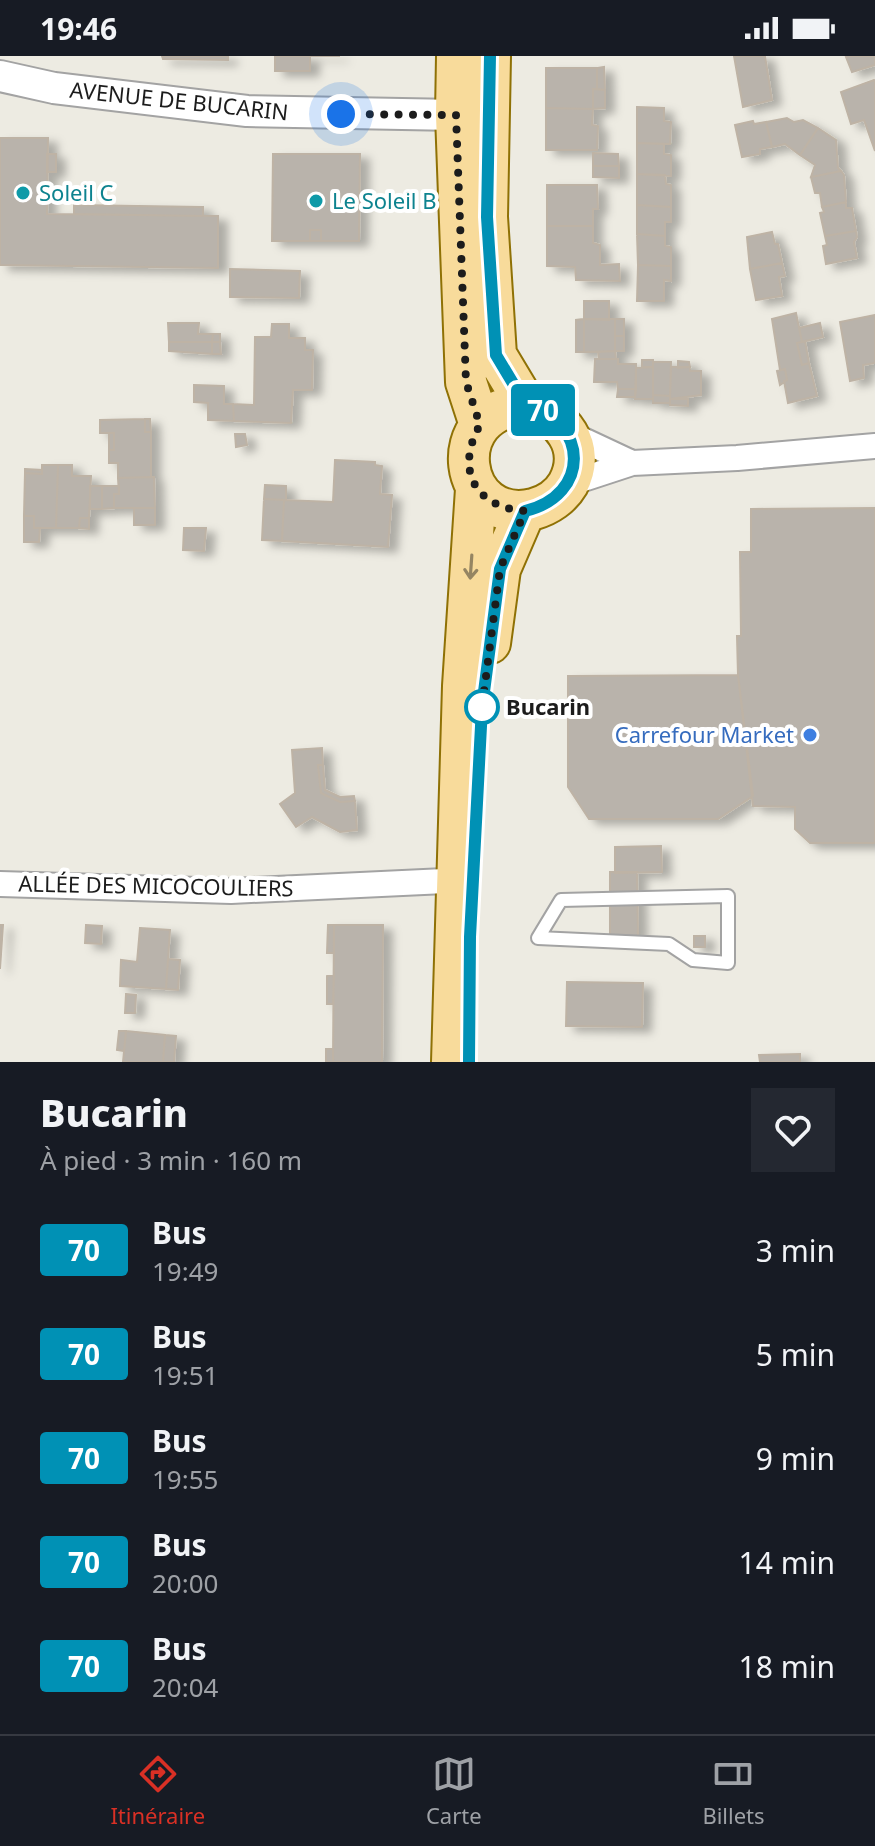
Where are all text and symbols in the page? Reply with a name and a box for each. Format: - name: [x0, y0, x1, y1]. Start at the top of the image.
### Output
- text: 19:46: [40, 8, 117, 49]
- street label: AVENUE DE BUCARIN: [68, 74, 290, 126]
- your location: [321, 94, 361, 134]
- place label: Soleil C: [39, 177, 114, 207]
- marker: Soleil C: [14, 184, 32, 202]
- place label: Le Soleil B: [332, 185, 437, 215]
- marker: Le Soleil B: [307, 192, 325, 210]
- line badge: 70: [507, 384, 579, 436]
- text: 70: [527, 391, 559, 429]
- one-way arrow: [463, 553, 478, 580]
- marker: Bucarin: [465, 690, 499, 724]
- place label: Bucarin: [506, 691, 590, 721]
- place label: Carrefour Market: [615, 719, 794, 749]
- marker: Carrefour Market: [801, 726, 819, 744]
- street label: ALLÉE DES MICOCOULIERS: [18, 868, 294, 902]
- text: Bucarin: [40, 1086, 188, 1138]
- button: heart: [751, 1088, 835, 1172]
- text: À pied · 3 min · 160 m: [40, 1142, 302, 1178]
- text: Bus: [152, 1212, 207, 1253]
- text: 3 min: [756, 1230, 835, 1271]
- text: 70: [68, 1231, 100, 1269]
- text: 19:49: [152, 1253, 218, 1289]
- text: Bus: [152, 1316, 207, 1357]
- text: 5 min: [756, 1334, 835, 1375]
- text: 70: [68, 1335, 100, 1373]
- text: 19:51: [152, 1357, 218, 1393]
- text: Bus: [152, 1420, 207, 1461]
- text: 9 min: [756, 1438, 835, 1479]
- text: 70: [68, 1439, 100, 1477]
- text: 19:55: [152, 1461, 218, 1497]
- text: Bus: [152, 1524, 207, 1565]
- text: 14 min: [739, 1542, 835, 1583]
- text: 70: [68, 1543, 100, 1581]
- text: 20:00: [152, 1565, 218, 1601]
- text: Bus: [152, 1628, 207, 1669]
- text: 18 min: [739, 1646, 835, 1687]
- text: 70: [68, 1647, 100, 1685]
- text: 20:04: [152, 1669, 218, 1705]
- tab: Itinéraire: [110, 1752, 205, 1830]
- tab: Carte: [426, 1752, 482, 1830]
- tab: Billets: [702, 1752, 765, 1830]

